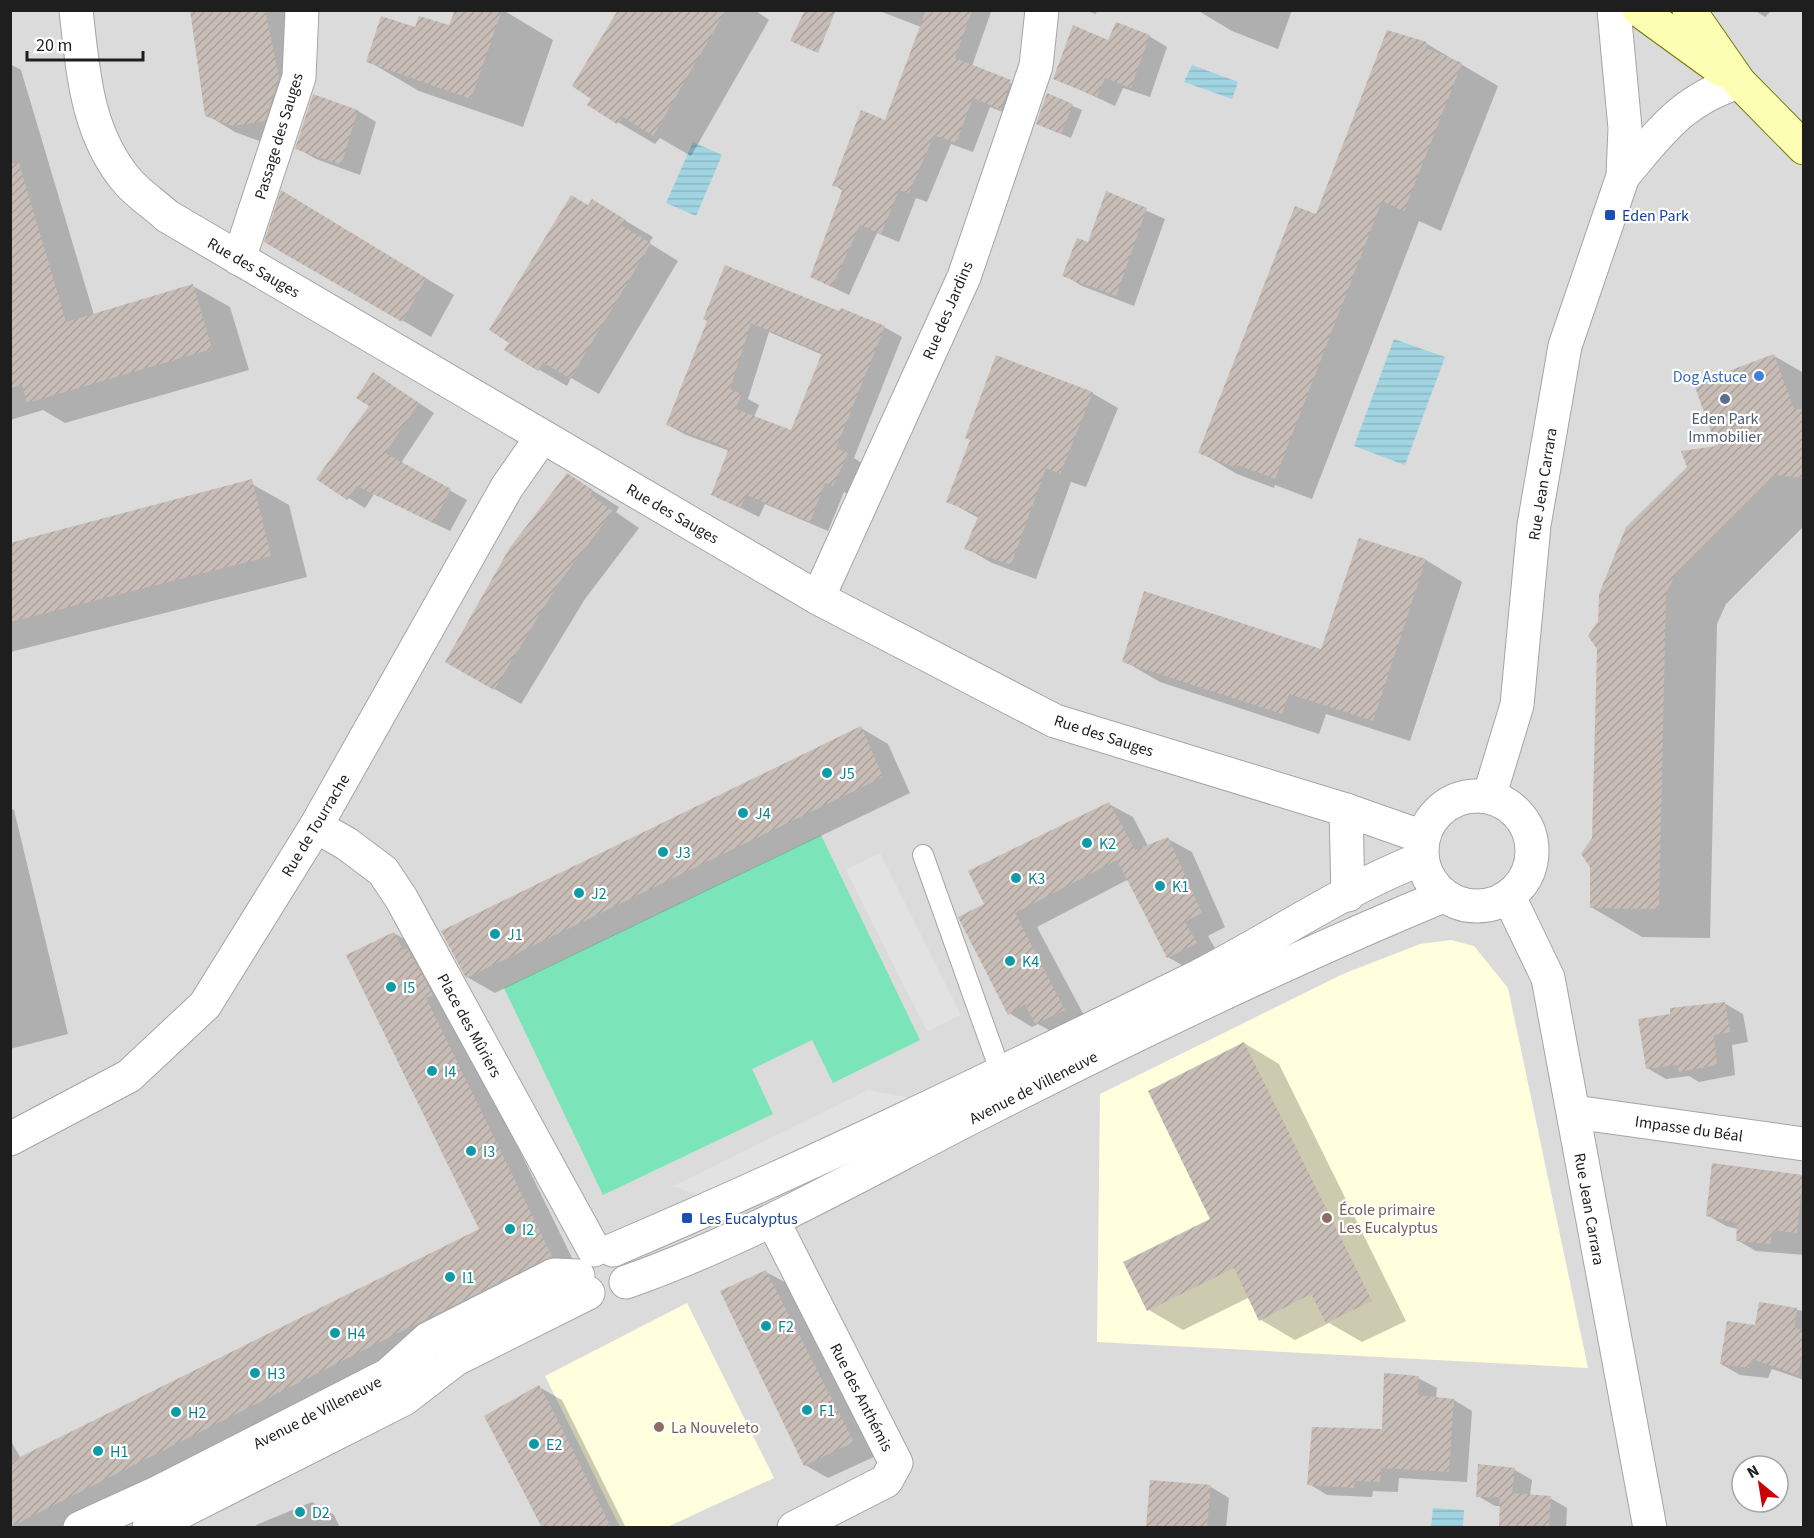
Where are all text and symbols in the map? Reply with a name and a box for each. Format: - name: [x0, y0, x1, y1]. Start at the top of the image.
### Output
- scale bar: [27, 24, 142, 62]
- text: 20 m: [36, 33, 72, 58]
- street label: Passage des Sauges: [249, 70, 309, 202]
- place label: Eden Park: [1622, 205, 1689, 227]
- marker: Eden Park: [1603, 208, 1617, 222]
- street label: Rue des Sauges: [203, 232, 304, 303]
- street label: Rue des Jardins: [917, 257, 979, 363]
- place label: Dog Astuce: [1673, 366, 1747, 388]
- marker: Dog Astuce: [1752, 369, 1766, 383]
- marker: Eden Park Immobilier: [1718, 392, 1732, 406]
- place label: Eden Park Immobilier: [1688, 408, 1762, 448]
- street label: Rue Jean Carrara: [1523, 426, 1563, 542]
- street label: Rue des Sauges: [622, 478, 723, 549]
- street label: Rue des Sauges: [1051, 710, 1157, 762]
- place label: J5: [839, 763, 855, 785]
- marker: J5: [820, 766, 834, 780]
- street label: Rue de Tourrache: [276, 770, 355, 881]
- place label: J4: [755, 803, 771, 825]
- marker: J4: [736, 806, 750, 820]
- place label: K2: [1099, 833, 1116, 855]
- marker: K2: [1080, 836, 1094, 850]
- place label: J3: [675, 842, 691, 864]
- marker: J3: [656, 845, 670, 859]
- place label: K3: [1028, 868, 1045, 890]
- marker: K3: [1009, 871, 1023, 885]
- place label: K1: [1172, 876, 1189, 898]
- marker: K1: [1153, 879, 1167, 893]
- place label: J2: [591, 883, 607, 905]
- marker: J2: [572, 886, 586, 900]
- place label: J1: [507, 924, 523, 946]
- marker: J1: [488, 927, 502, 941]
- place label: K4: [1022, 951, 1039, 973]
- marker: K4: [1003, 954, 1017, 968]
- street label: Place des Mûriers: [431, 969, 507, 1082]
- place label: I5: [403, 977, 415, 999]
- marker: I5: [384, 980, 398, 994]
- street label: Avenue de Villeneuve: [965, 1046, 1102, 1130]
- place label: I4: [444, 1061, 456, 1083]
- marker: I4: [425, 1064, 439, 1078]
- street label: Impasse du Béal: [1633, 1111, 1744, 1147]
- place label: I3: [483, 1141, 495, 1163]
- marker: I3: [464, 1144, 478, 1158]
- street label: Rue Jean Carrara: [1568, 1151, 1610, 1267]
- place label: École primaire Les Eucalyptus: [1339, 1199, 1438, 1239]
- place label: Les Eucalyptus: [699, 1208, 798, 1230]
- marker: Les Eucalyptus: [680, 1211, 694, 1225]
- marker: École primaire Les Eucalyptus: [1320, 1211, 1334, 1225]
- place label: I2: [522, 1219, 534, 1241]
- marker: I2: [503, 1222, 517, 1236]
- place label: I1: [462, 1267, 474, 1289]
- marker: I1: [443, 1270, 457, 1284]
- place label: F2: [778, 1316, 794, 1338]
- marker: F2: [759, 1319, 773, 1333]
- place label: H4: [347, 1323, 365, 1345]
- marker: H4: [328, 1326, 342, 1340]
- street label: Rue des Anthémis: [824, 1339, 898, 1456]
- place label: H3: [267, 1363, 285, 1385]
- marker: H3: [248, 1366, 262, 1380]
- street label: Avenue de Villeneuve: [249, 1371, 386, 1455]
- place label: F1: [819, 1400, 835, 1422]
- place label: H2: [188, 1402, 206, 1424]
- marker: F1: [800, 1403, 814, 1417]
- marker: H2: [169, 1405, 183, 1419]
- place label: La Nouveleto: [671, 1417, 759, 1439]
- marker: La Nouveleto: [652, 1420, 666, 1434]
- place label: E2: [546, 1434, 562, 1456]
- marker: E2: [527, 1437, 541, 1451]
- place label: H1: [110, 1441, 128, 1463]
- marker: H1: [91, 1444, 105, 1458]
- north arrow: [1730, 1454, 1790, 1514]
- text: N: [1743, 1460, 1763, 1484]
- place label: D2: [312, 1502, 330, 1524]
- marker: D2: [293, 1505, 307, 1519]

